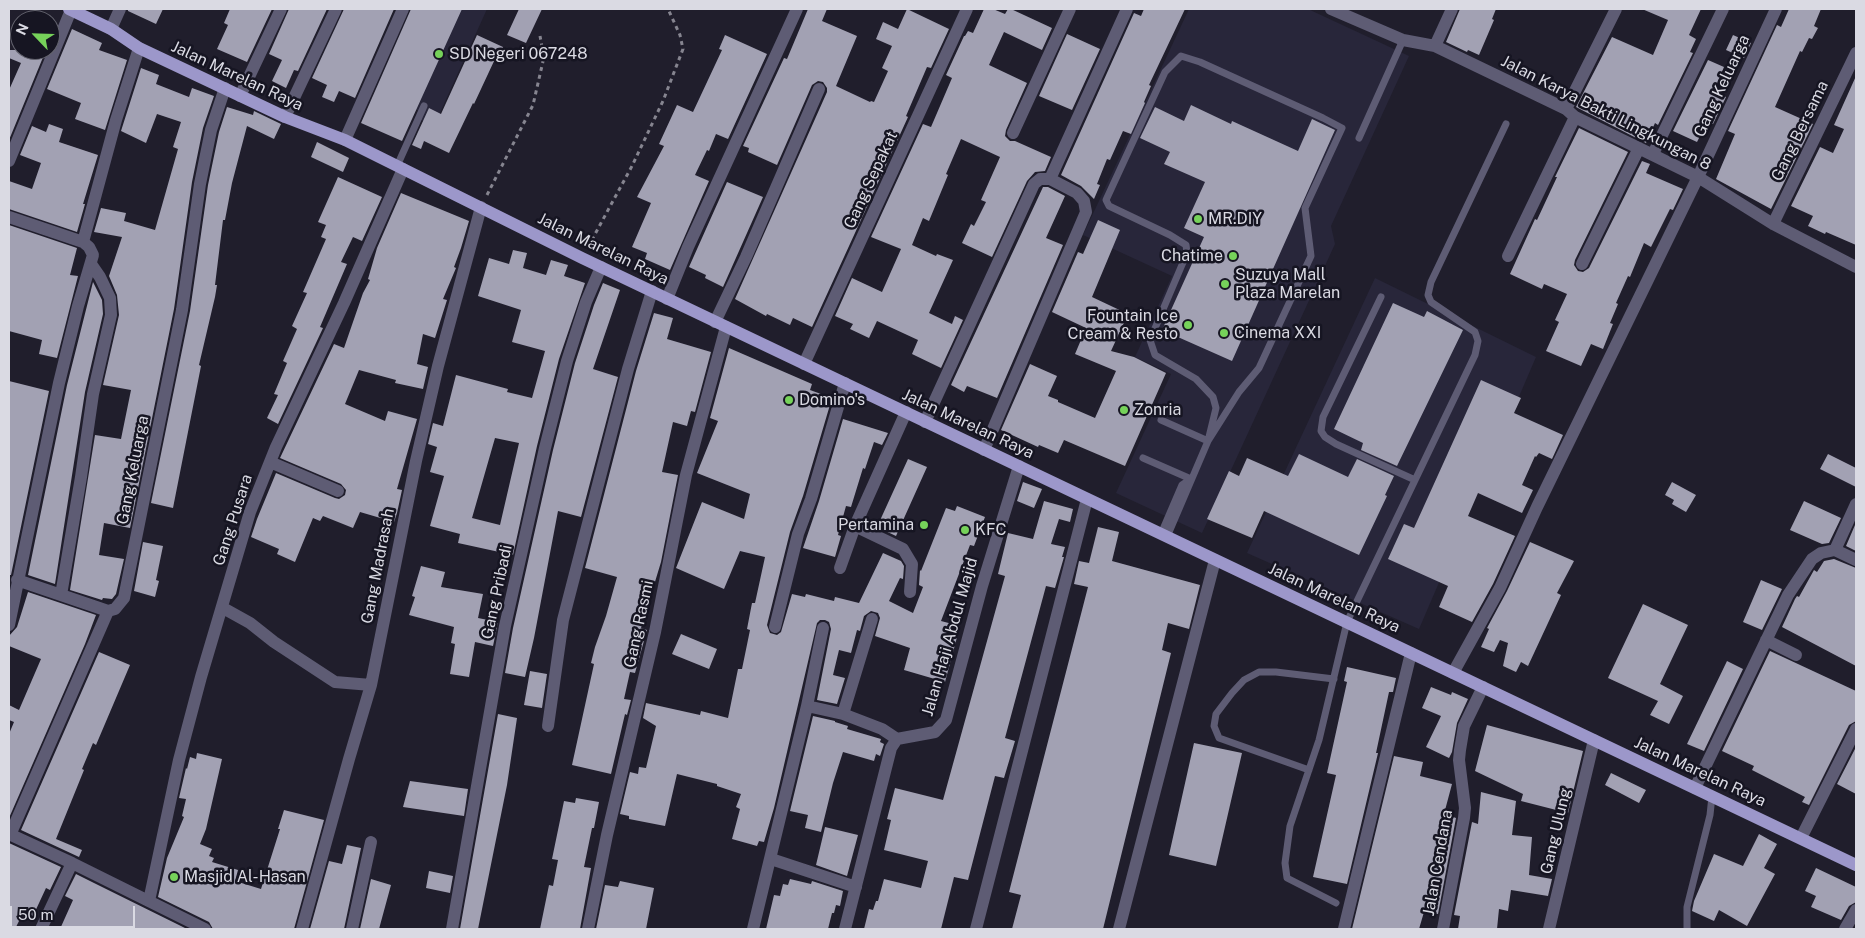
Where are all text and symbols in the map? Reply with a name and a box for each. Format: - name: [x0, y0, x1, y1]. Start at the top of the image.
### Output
- north arrow: [10, 10, 60, 60]
- text: N: [13, 21, 32, 38]
- street label: Gang Keluarga: [1690, 32, 1754, 140]
- street label: Jalan Marelan Raya: [168, 37, 306, 115]
- place label: SD Negeri 067248: [449, 44, 587, 64]
- marker: SD Negeri 067248: [433, 48, 445, 60]
- street label: Jalan Karya Bakti Lingkungan 8: [1498, 51, 1714, 175]
- street label: Gang Bersama: [1767, 78, 1833, 184]
- street label: Gang Sepakat: [840, 128, 902, 232]
- street label: Jalan Marelan Raya: [534, 209, 672, 289]
- place label: MR.DIY: [1208, 209, 1262, 229]
- marker: MR.DIY: [1192, 213, 1204, 225]
- place label: Chatime: [1161, 246, 1223, 266]
- marker: Chatime: [1227, 250, 1239, 262]
- place label: Suzuya Mall Plaza Marelan: [1235, 265, 1340, 303]
- marker: Suzuya Mall Plaza Marelan: [1219, 278, 1231, 290]
- place label: Fountain Ice Cream & Resto: [1068, 306, 1178, 344]
- marker: Fountain Ice Cream & Resto: [1182, 319, 1194, 331]
- place label: Cinema XXI: [1234, 323, 1321, 343]
- marker: Cinema XXI: [1218, 327, 1230, 339]
- street label: Jalan Marelan Raya: [899, 385, 1037, 463]
- place label: Domino's: [799, 390, 865, 410]
- marker: Domino's: [783, 394, 795, 406]
- place label: Zonria: [1134, 400, 1181, 420]
- marker: Zonria: [1118, 404, 1130, 416]
- street label: Gang Keluarga: [113, 414, 153, 526]
- street label: Gang Pusara: [209, 472, 257, 568]
- street label: Gang Madrasah: [357, 507, 399, 625]
- place label: Pertamina: [838, 515, 914, 535]
- marker: Pertamina: [918, 519, 930, 531]
- place label: KFC: [975, 520, 1006, 540]
- marker: KFC: [959, 524, 971, 536]
- street label: Gang Pribadi: [478, 543, 516, 641]
- street label: Jalan Haji Abdul Majid: [918, 555, 982, 719]
- street label: Jalan Marelan Raya: [1265, 559, 1403, 637]
- street label: Gang Rasmi: [620, 578, 658, 670]
- street label: Jalan Marelan Raya: [1631, 733, 1769, 811]
- street label: Gang Ulung: [1537, 786, 1575, 876]
- street label: Jalan Cendana: [1419, 808, 1457, 918]
- place label: Masjid Al-Hasan: [184, 867, 306, 887]
- marker: Masjid Al-Hasan: [168, 871, 180, 883]
- scale bar: [12, 896, 138, 928]
- text: 50 m: [18, 906, 53, 923]

